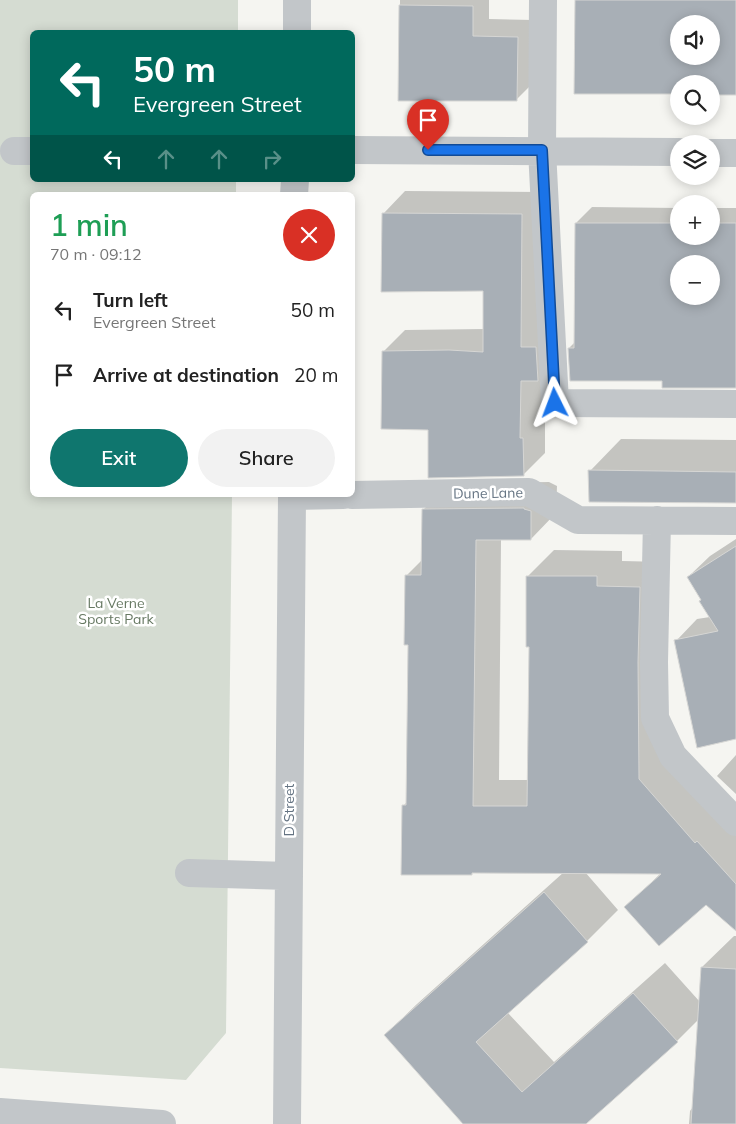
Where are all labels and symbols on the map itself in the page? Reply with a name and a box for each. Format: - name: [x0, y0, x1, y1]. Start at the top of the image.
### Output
- pin: [407, 99, 449, 150]
- position arrow: [528, 376, 580, 428]
- street label: Dune Lane: [453, 483, 523, 503]
- park label: La Verne Sports Park: [78, 594, 155, 628]
- street label: D Street: [280, 783, 298, 836]

